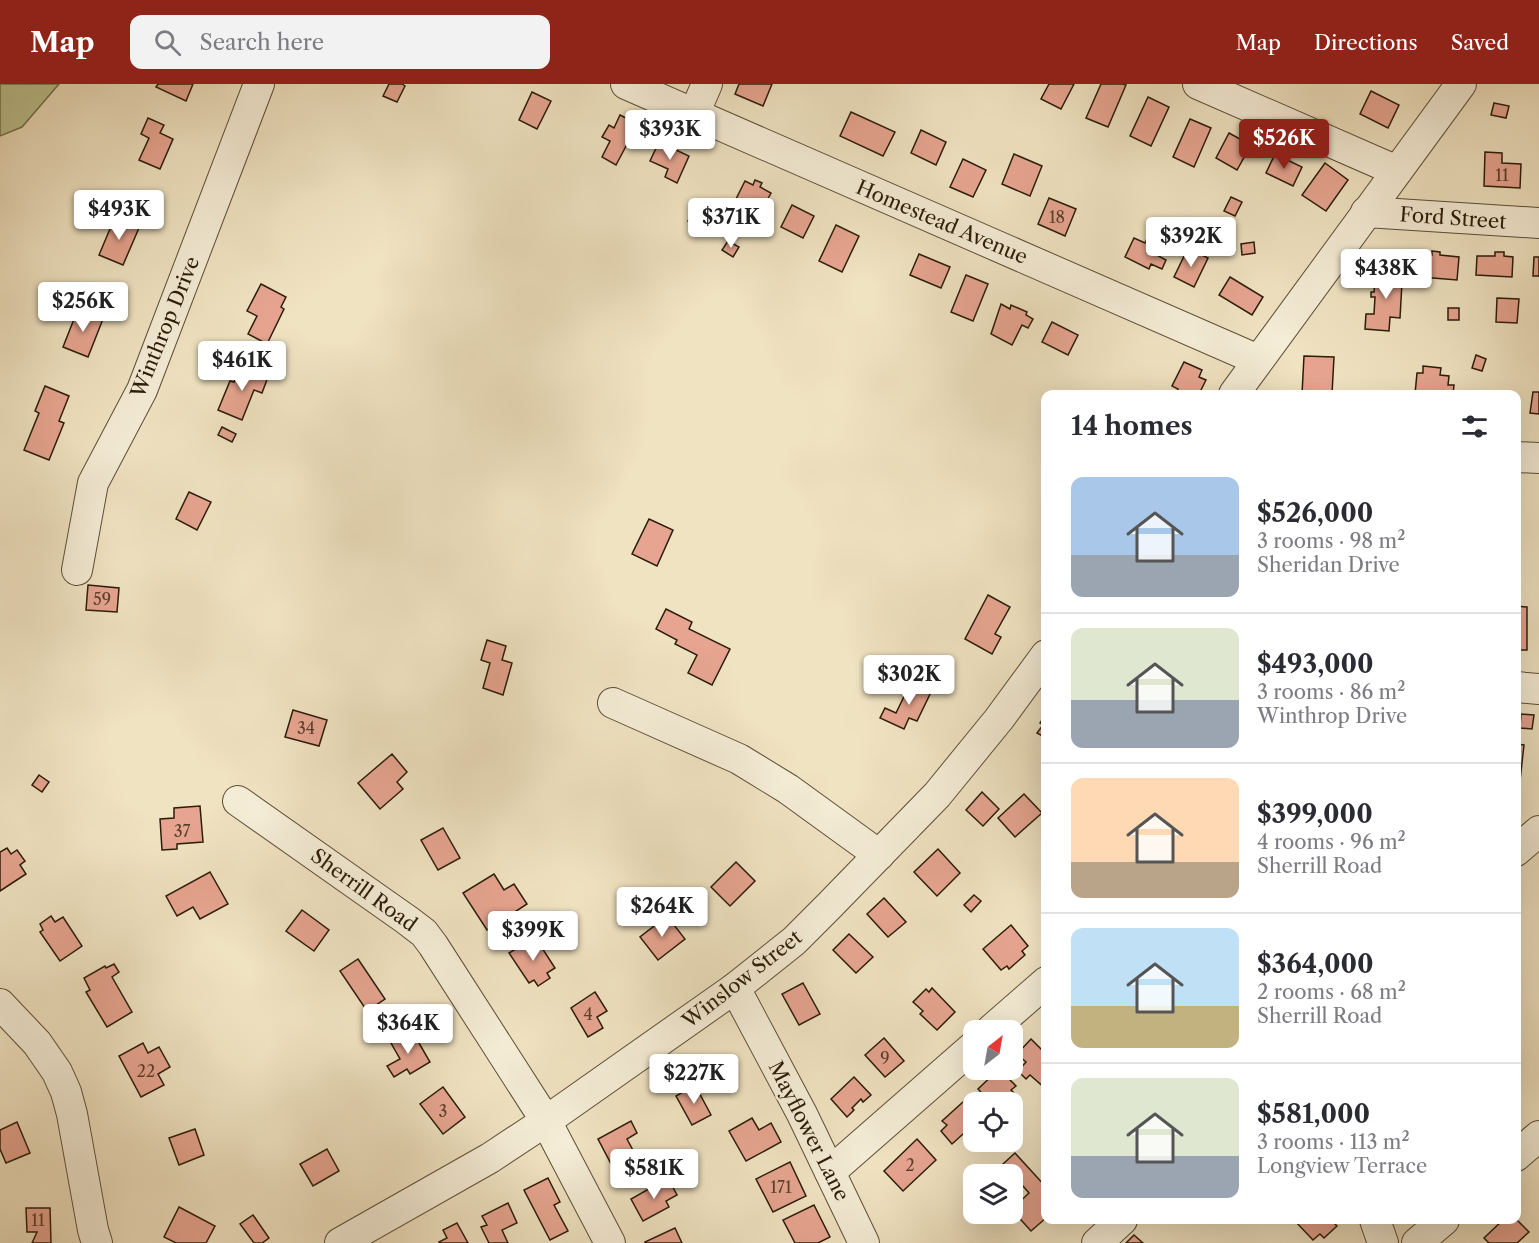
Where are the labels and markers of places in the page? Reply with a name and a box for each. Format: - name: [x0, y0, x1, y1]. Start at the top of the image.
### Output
- pin: $393K: [628, 110, 712, 161]
- pin: $526K: [1242, 119, 1326, 170]
- pin: $493K: [77, 190, 161, 241]
- pin: $371K: [689, 198, 773, 249]
- pin: $392K: [1149, 217, 1233, 268]
- pin: $438K: [1344, 249, 1428, 300]
- pin: $256K: [41, 282, 125, 333]
- pin: $461K: [200, 341, 284, 392]
- pin: $302K: [867, 655, 951, 706]
- pin: $264K: [620, 887, 704, 938]
- pin: $399K: [491, 911, 575, 962]
- pin: $364K: [366, 1004, 450, 1055]
- pin: $227K: [652, 1054, 736, 1105]
- pin: $581K: [612, 1149, 696, 1200]

